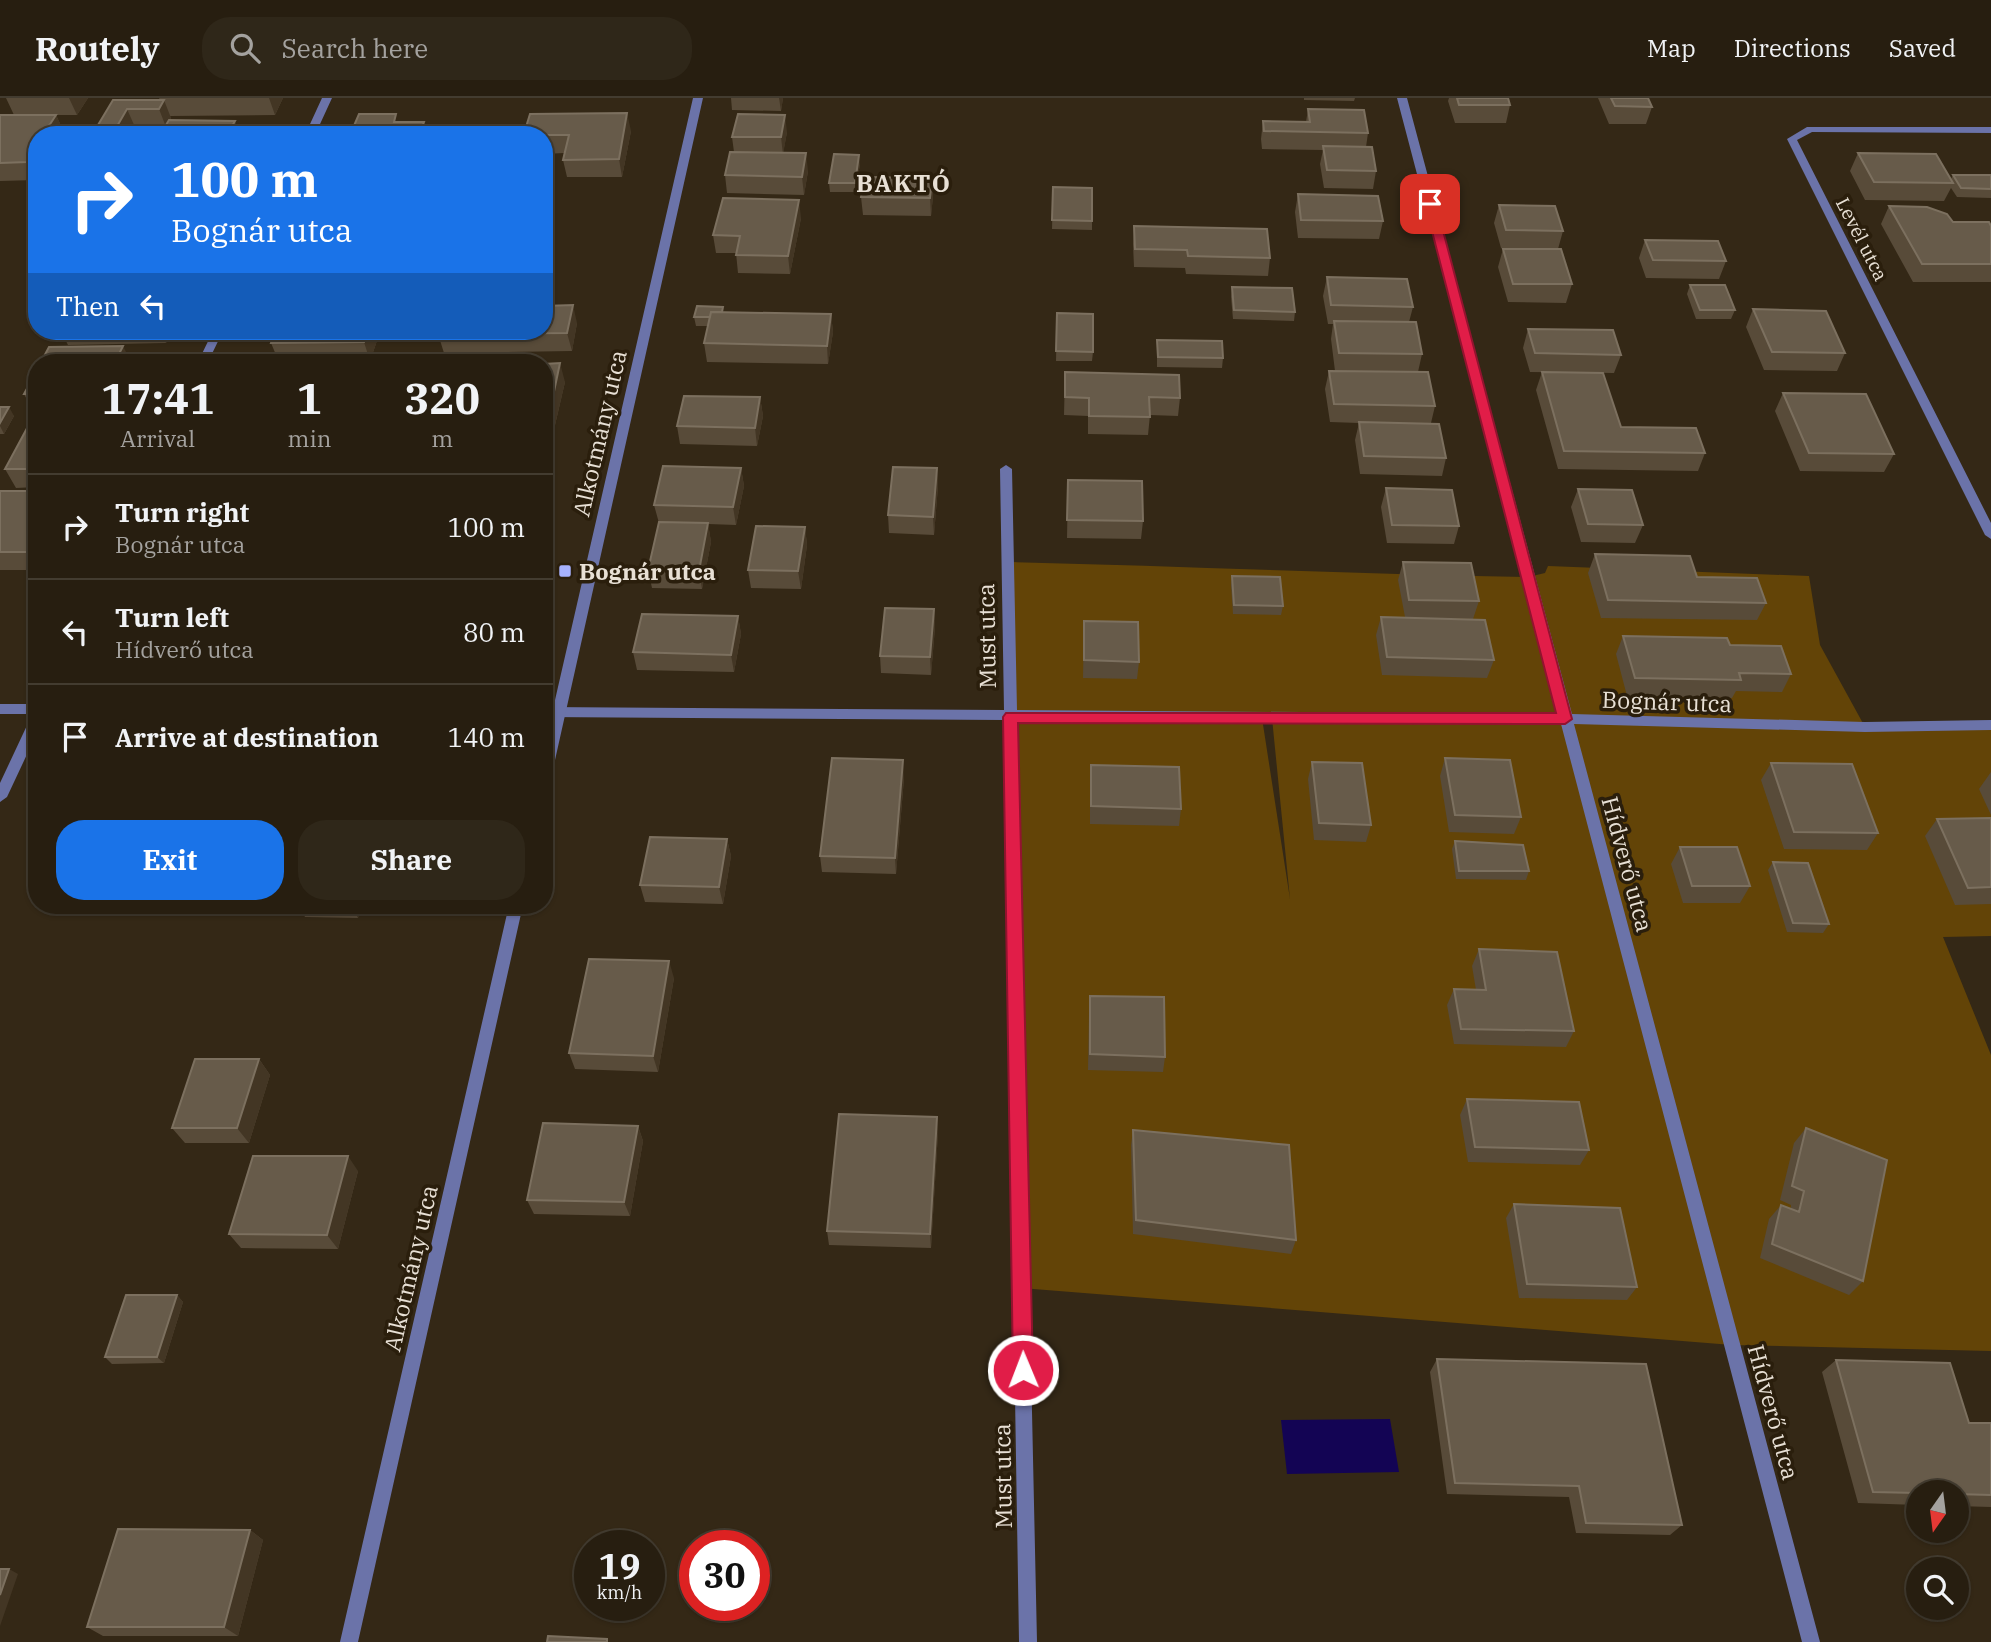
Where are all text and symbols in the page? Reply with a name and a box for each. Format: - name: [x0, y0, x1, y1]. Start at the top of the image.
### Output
- search box: [202, 17, 692, 80]
- text: Routely: [35, 27, 160, 70]
- icon: search: [226, 29, 264, 67]
- text: Search here: [282, 31, 428, 65]
- text: Map: [1647, 32, 1696, 64]
- text: Directions: [1734, 32, 1851, 64]
- text: Saved: [1889, 32, 1956, 64]
- text: 100 m: [171, 147, 318, 210]
- icon: right: [56, 154, 147, 245]
- district label: BAKTÓ: [856, 167, 952, 199]
- pin: [1400, 174, 1460, 234]
- icon: arrive: [1411, 185, 1449, 223]
- street label: Levél utca: [1831, 193, 1893, 285]
- text: Bognár utca: [171, 209, 352, 251]
- icon: left: [134, 287, 172, 325]
- text: Then: [56, 289, 120, 323]
- street label: Alkotmány utca: [565, 347, 633, 519]
- text: 17:41: [101, 371, 215, 426]
- text: 1: [297, 371, 322, 426]
- text: 320: [404, 371, 480, 426]
- text: Arrival: [120, 423, 195, 453]
- text: min: [288, 423, 331, 453]
- text: m: [431, 423, 453, 453]
- text: Turn right: [115, 495, 249, 529]
- icon: right: [56, 508, 94, 546]
- text: 100 m: [447, 510, 525, 544]
- text: Bognár utca: [115, 529, 245, 559]
- place label: Bognár utca: [579, 556, 716, 586]
- marker: Bognár utca: [557, 563, 573, 579]
- street label: Must utca: [970, 583, 1002, 689]
- text: Turn left: [115, 600, 229, 634]
- icon: left: [56, 613, 94, 651]
- text: 80 m: [463, 615, 525, 649]
- text: Hídverő utca: [115, 634, 254, 664]
- street label: Bognár utca: [1601, 684, 1733, 718]
- icon: arrive: [56, 718, 94, 756]
- text: Arrive at destination: [115, 720, 379, 754]
- text: 140 m: [447, 720, 525, 754]
- street label: Hídverő utca: [1596, 793, 1660, 935]
- button: Exit: [56, 820, 284, 900]
- button: Share: [298, 820, 525, 900]
- street label: Alkotmány utca: [376, 1182, 444, 1354]
- position arrow: [986, 1333, 1060, 1407]
- street label: Hídverő utca: [1742, 1341, 1806, 1483]
- street label: Must utca: [986, 1423, 1018, 1529]
- north arrow: [1906, 1480, 1969, 1544]
- map controls: [1906, 1480, 1969, 1620]
- speed limit sign: 30: [679, 1530, 770, 1621]
- text: 19: [598, 1543, 641, 1589]
- button: search: [1906, 1557, 1969, 1620]
- text: km/h: [597, 1581, 642, 1604]

